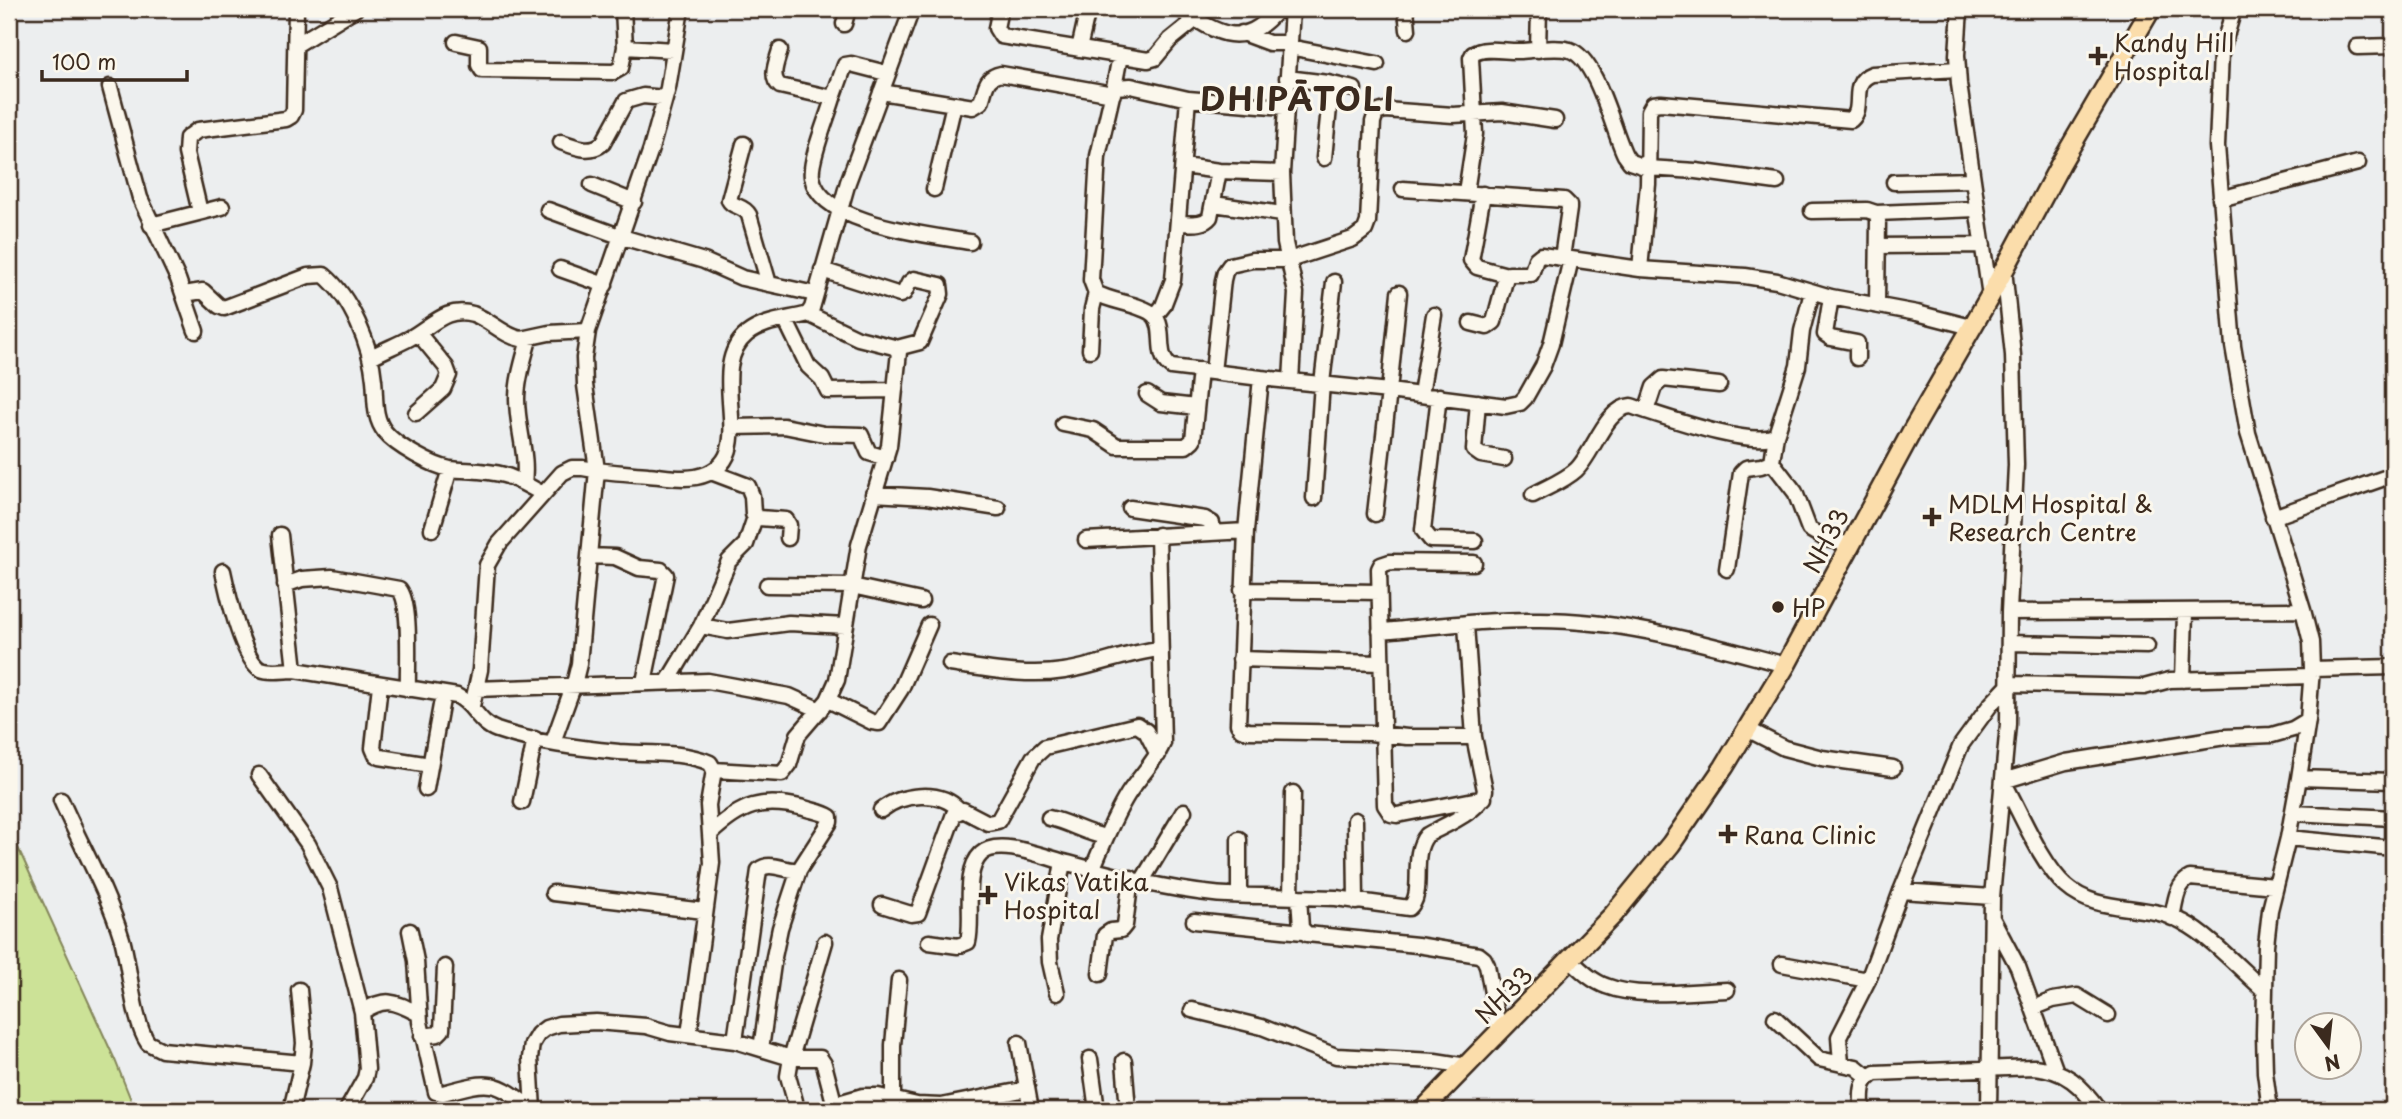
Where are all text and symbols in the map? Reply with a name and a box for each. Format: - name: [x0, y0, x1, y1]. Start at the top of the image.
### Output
- place label: Kandy Hill Hospital: [2114, 24, 2234, 88]
- scale bar: [42, 38, 187, 82]
- text: 100 m: [52, 45, 116, 77]
- marker: Kandy Hill Hospital: [2088, 46, 2108, 66]
- district label: DHIPĀTOLI: [1200, 74, 1396, 122]
- place label: MDLM Hospital & Research Centre: [1948, 485, 2153, 549]
- street label: NH33: [1793, 501, 1857, 579]
- marker: MDLM Hospital & Research Centre: [1922, 507, 1942, 527]
- place label: HP: [1792, 589, 1825, 625]
- marker: HP: [1770, 599, 1786, 615]
- place label: Rana Clinic: [1744, 816, 1876, 852]
- marker: Rana Clinic: [1718, 824, 1738, 844]
- place label: Vikas Vatika Hospital: [1004, 863, 1149, 927]
- marker: Vikas Vatika Hospital: [978, 885, 998, 905]
- street label: NH33: [1466, 957, 1540, 1031]
- north arrow: [2294, 1010, 2364, 1080]
- text: N: [2322, 1048, 2344, 1079]

